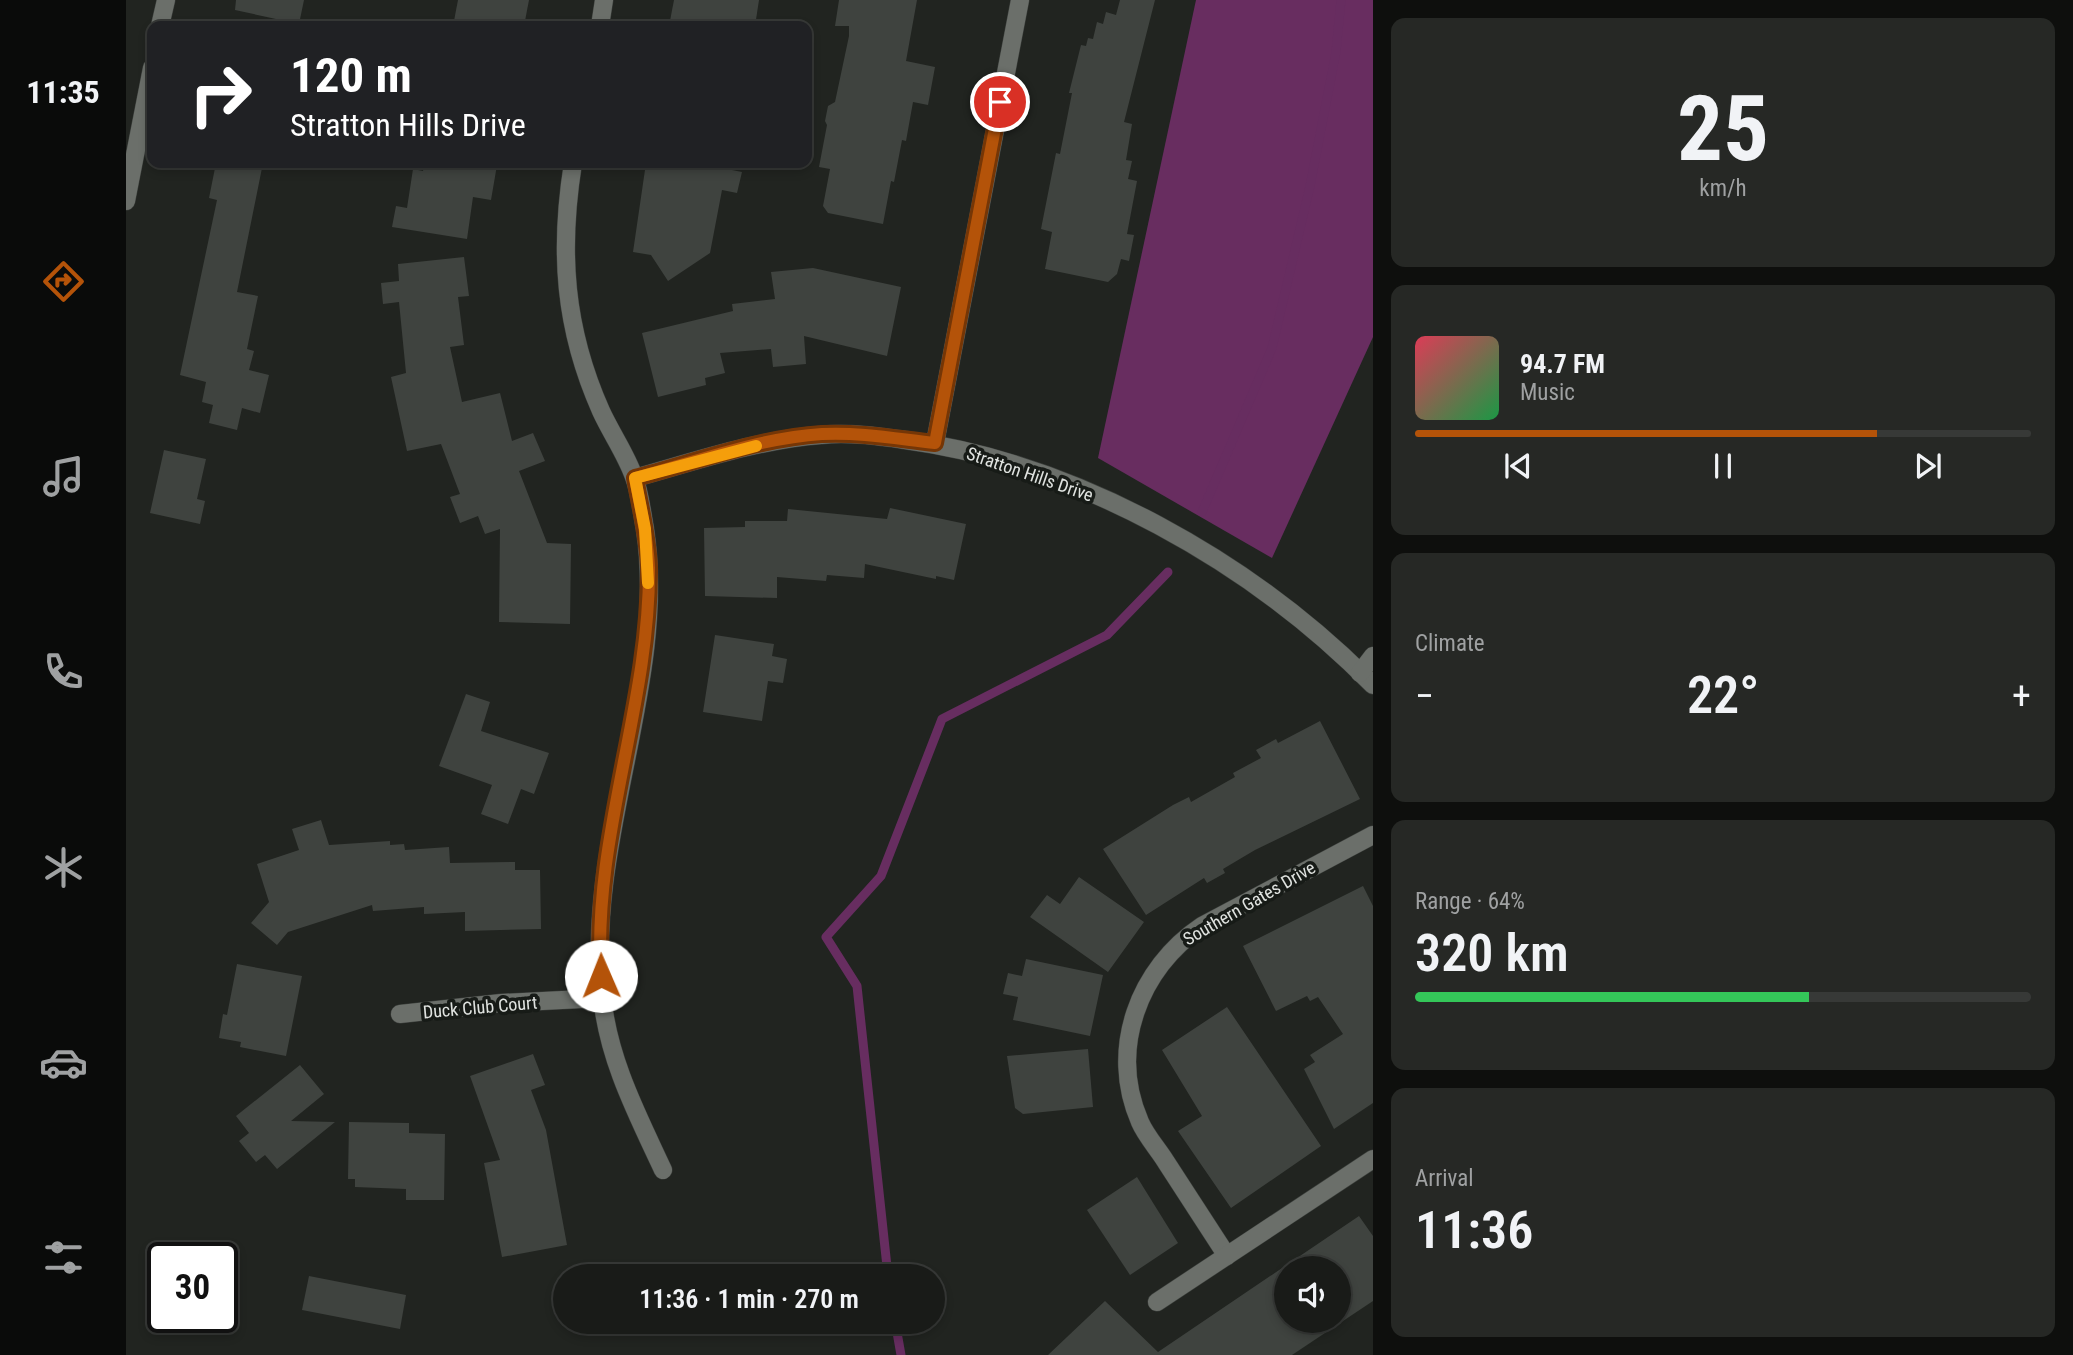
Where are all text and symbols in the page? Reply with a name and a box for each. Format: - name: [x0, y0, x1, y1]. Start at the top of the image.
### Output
- text: 120 m: [290, 47, 412, 104]
- icon: right: [175, 49, 266, 140]
- pin: [970, 72, 1030, 132]
- text: 11:35: [26, 73, 100, 111]
- text: 25: [1677, 76, 1769, 182]
- icon: arrive: [981, 83, 1019, 121]
- text: Stratton Hills Drive: [290, 106, 526, 144]
- text: km/h: [1699, 175, 1747, 202]
- icon: directions: [39, 257, 88, 306]
- text: 94.7 FM: [1520, 349, 1605, 379]
- text: Music: [1520, 379, 1575, 406]
- street label: Stratton Hills Drive: [964, 442, 1096, 506]
- icon: previous: [1499, 447, 1537, 485]
- icon: pause: [1704, 447, 1742, 485]
- icon: next: [1909, 447, 1947, 485]
- icon: music: [39, 452, 88, 501]
- text: Climate: [1415, 630, 1485, 657]
- icon: phone: [39, 647, 88, 696]
- text: 22°: [1687, 665, 1759, 726]
- text: −: [1415, 674, 1434, 718]
- text: +: [2012, 674, 2031, 718]
- icon: climate: [39, 843, 88, 892]
- street label: Southern Gates Drive: [1179, 857, 1319, 949]
- text: Range · 64%: [1415, 888, 1525, 915]
- text: 320 km: [1415, 923, 1569, 984]
- position arrow: [564, 939, 638, 1013]
- street label: Duck Club Court: [422, 992, 538, 1022]
- icon: car: [39, 1038, 88, 1087]
- text: Arrival: [1415, 1165, 1474, 1192]
- text: 11:36: [1415, 1200, 1533, 1261]
- icon: filters: [39, 1233, 88, 1282]
- speed limit sign: 30: [147, 1242, 238, 1333]
- map controls: [1274, 1256, 1351, 1333]
- button: sound: [1274, 1256, 1351, 1333]
- text: 11:36 · 1 min · 270 m: [639, 1284, 859, 1314]

